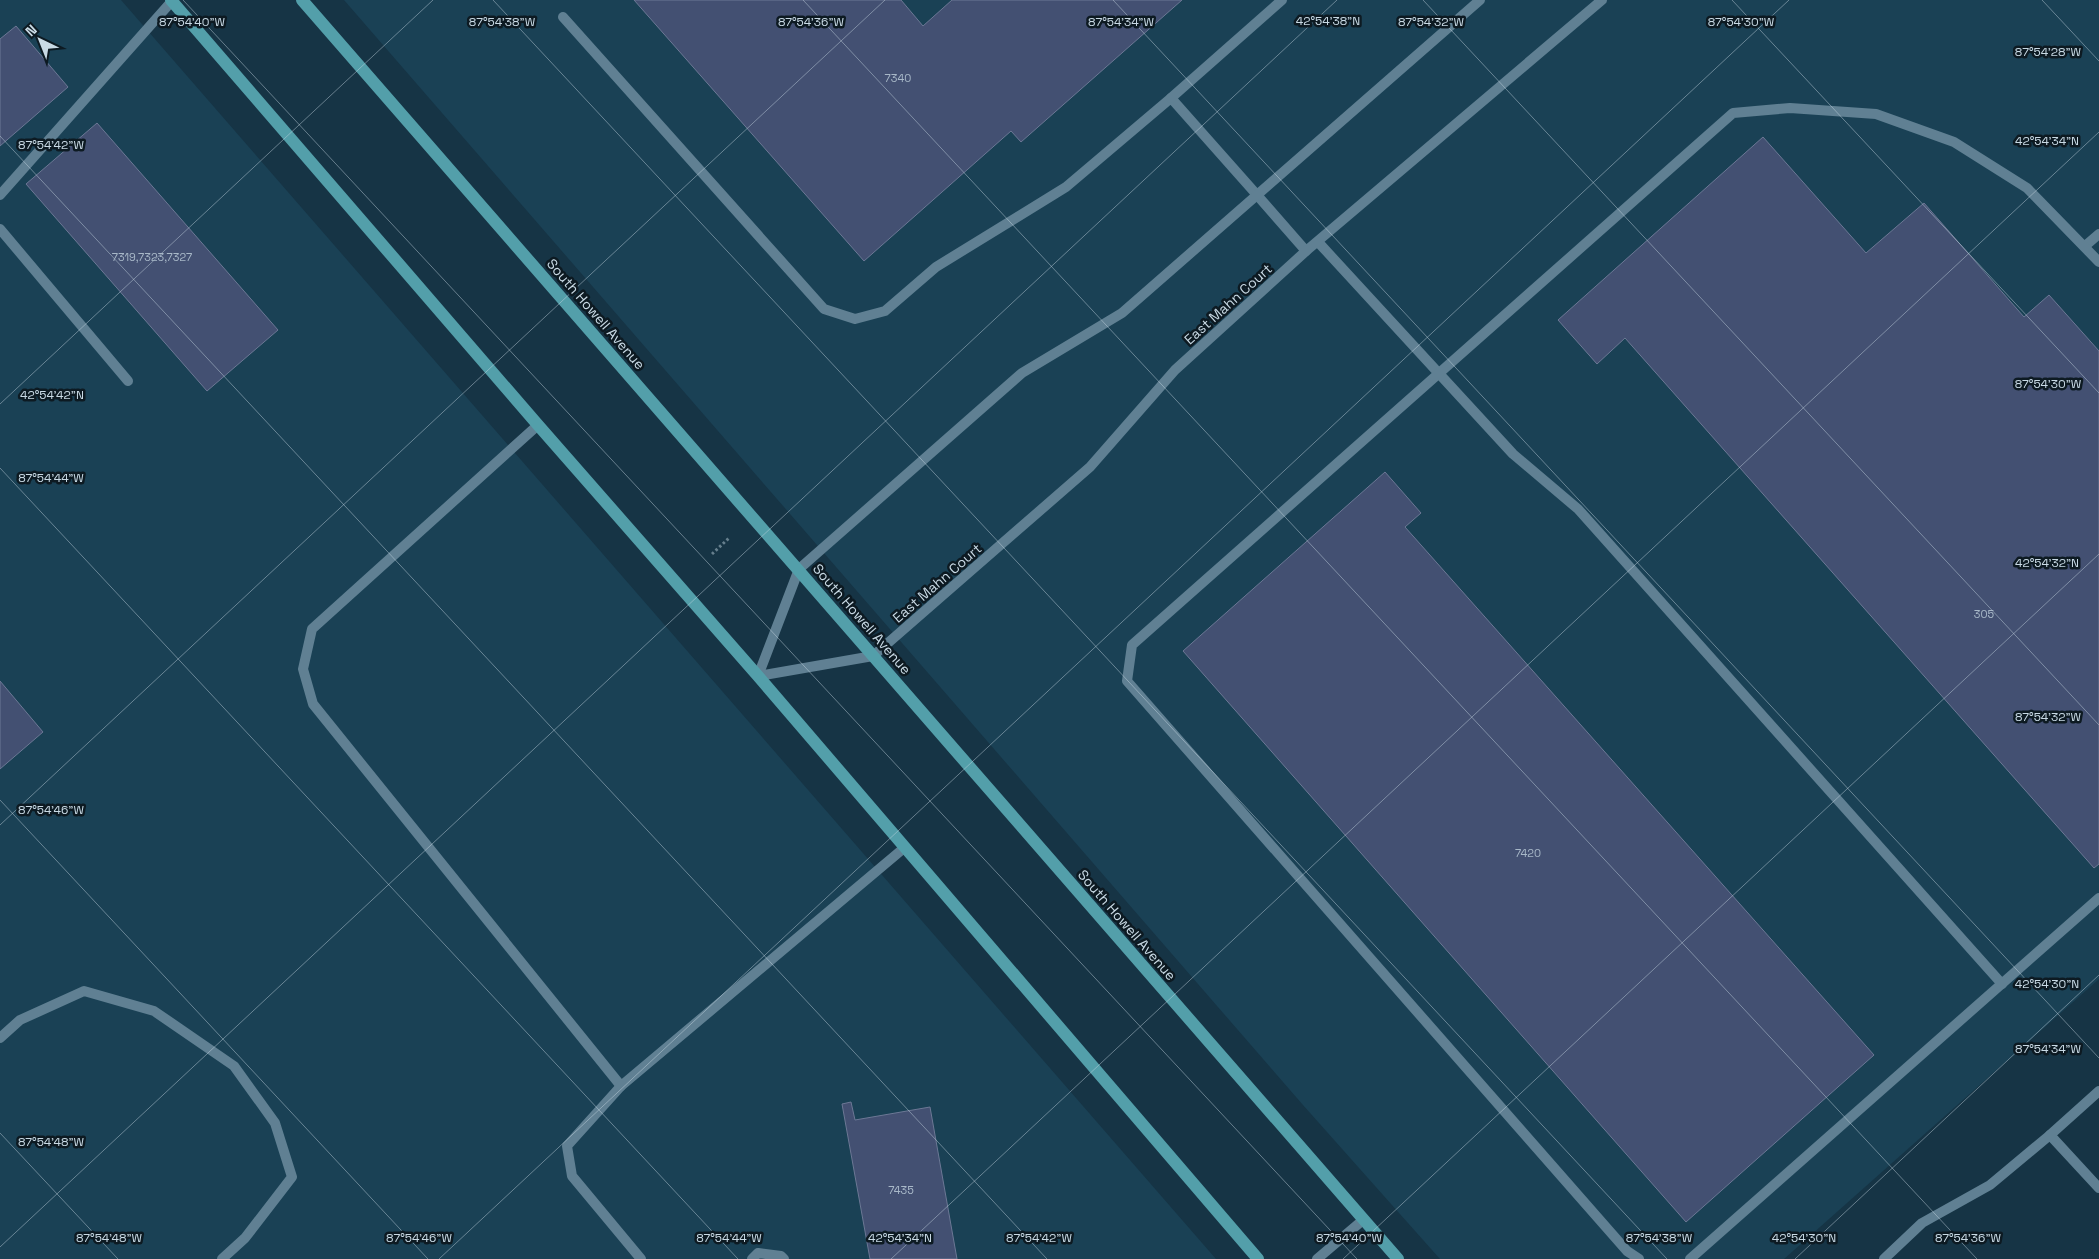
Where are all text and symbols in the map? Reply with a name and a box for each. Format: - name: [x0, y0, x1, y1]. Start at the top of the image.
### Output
- text: 42°54'38"N: [1296, 13, 1360, 29]
- text: 87°54'40"W: [159, 14, 226, 30]
- text: 87°54'38"W: [469, 14, 536, 30]
- text: 87°54'36"W: [778, 14, 845, 30]
- text: 87°54'34"W: [1088, 14, 1154, 30]
- text: 87°54'32"W: [1398, 14, 1465, 30]
- text: 87°54'30"W: [1708, 14, 1775, 30]
- north arrow: [15, 15, 65, 65]
- text: N: [22, 21, 41, 40]
- text: 87°54'28"W: [2015, 44, 2082, 60]
- house number: 7340: [885, 71, 911, 85]
- text: 42°54'34"N: [2015, 133, 2079, 149]
- text: 87°54'42"W: [18, 137, 84, 153]
- house number: 7319,7323,7327: [112, 250, 192, 264]
- street label: South Howell Avenue: [543, 255, 649, 373]
- street label: East Mahn Court: [1180, 260, 1276, 348]
- text: 87°54'30"W: [2015, 376, 2082, 392]
- text: 42°54'42"N: [20, 387, 84, 403]
- text: 87°54'44"W: [18, 470, 84, 486]
- street label: East Mahn Court: [889, 539, 985, 627]
- text: 42°54'32"N: [2015, 555, 2079, 571]
- street label: South Howell Avenue: [809, 560, 915, 678]
- house number: 305: [1974, 607, 1995, 621]
- text: 87°54'32"W: [2015, 709, 2082, 725]
- text: 87°54'46"W: [18, 802, 84, 818]
- house number: 7420: [1515, 846, 1541, 860]
- street label: South Howell Avenue: [1074, 866, 1180, 984]
- text: 42°54'30"N: [2015, 976, 2079, 992]
- text: 87°54'34"W: [2015, 1041, 2081, 1057]
- text: 87°54'48"W: [18, 1134, 85, 1150]
- house number: 7435: [888, 1183, 914, 1197]
- text: 87°54'48"W: [76, 1230, 143, 1246]
- text: 87°54'46"W: [386, 1230, 452, 1246]
- text: 87°54'44"W: [696, 1230, 762, 1246]
- text: 42°54'34"N: [868, 1230, 932, 1246]
- text: 87°54'42"W: [1006, 1230, 1072, 1246]
- text: 87°54'40"W: [1316, 1230, 1383, 1246]
- text: 87°54'38"W: [1626, 1230, 1693, 1246]
- text: 42°54'30"N: [1772, 1230, 1836, 1246]
- text: 87°54'36"W: [1935, 1230, 2002, 1246]

